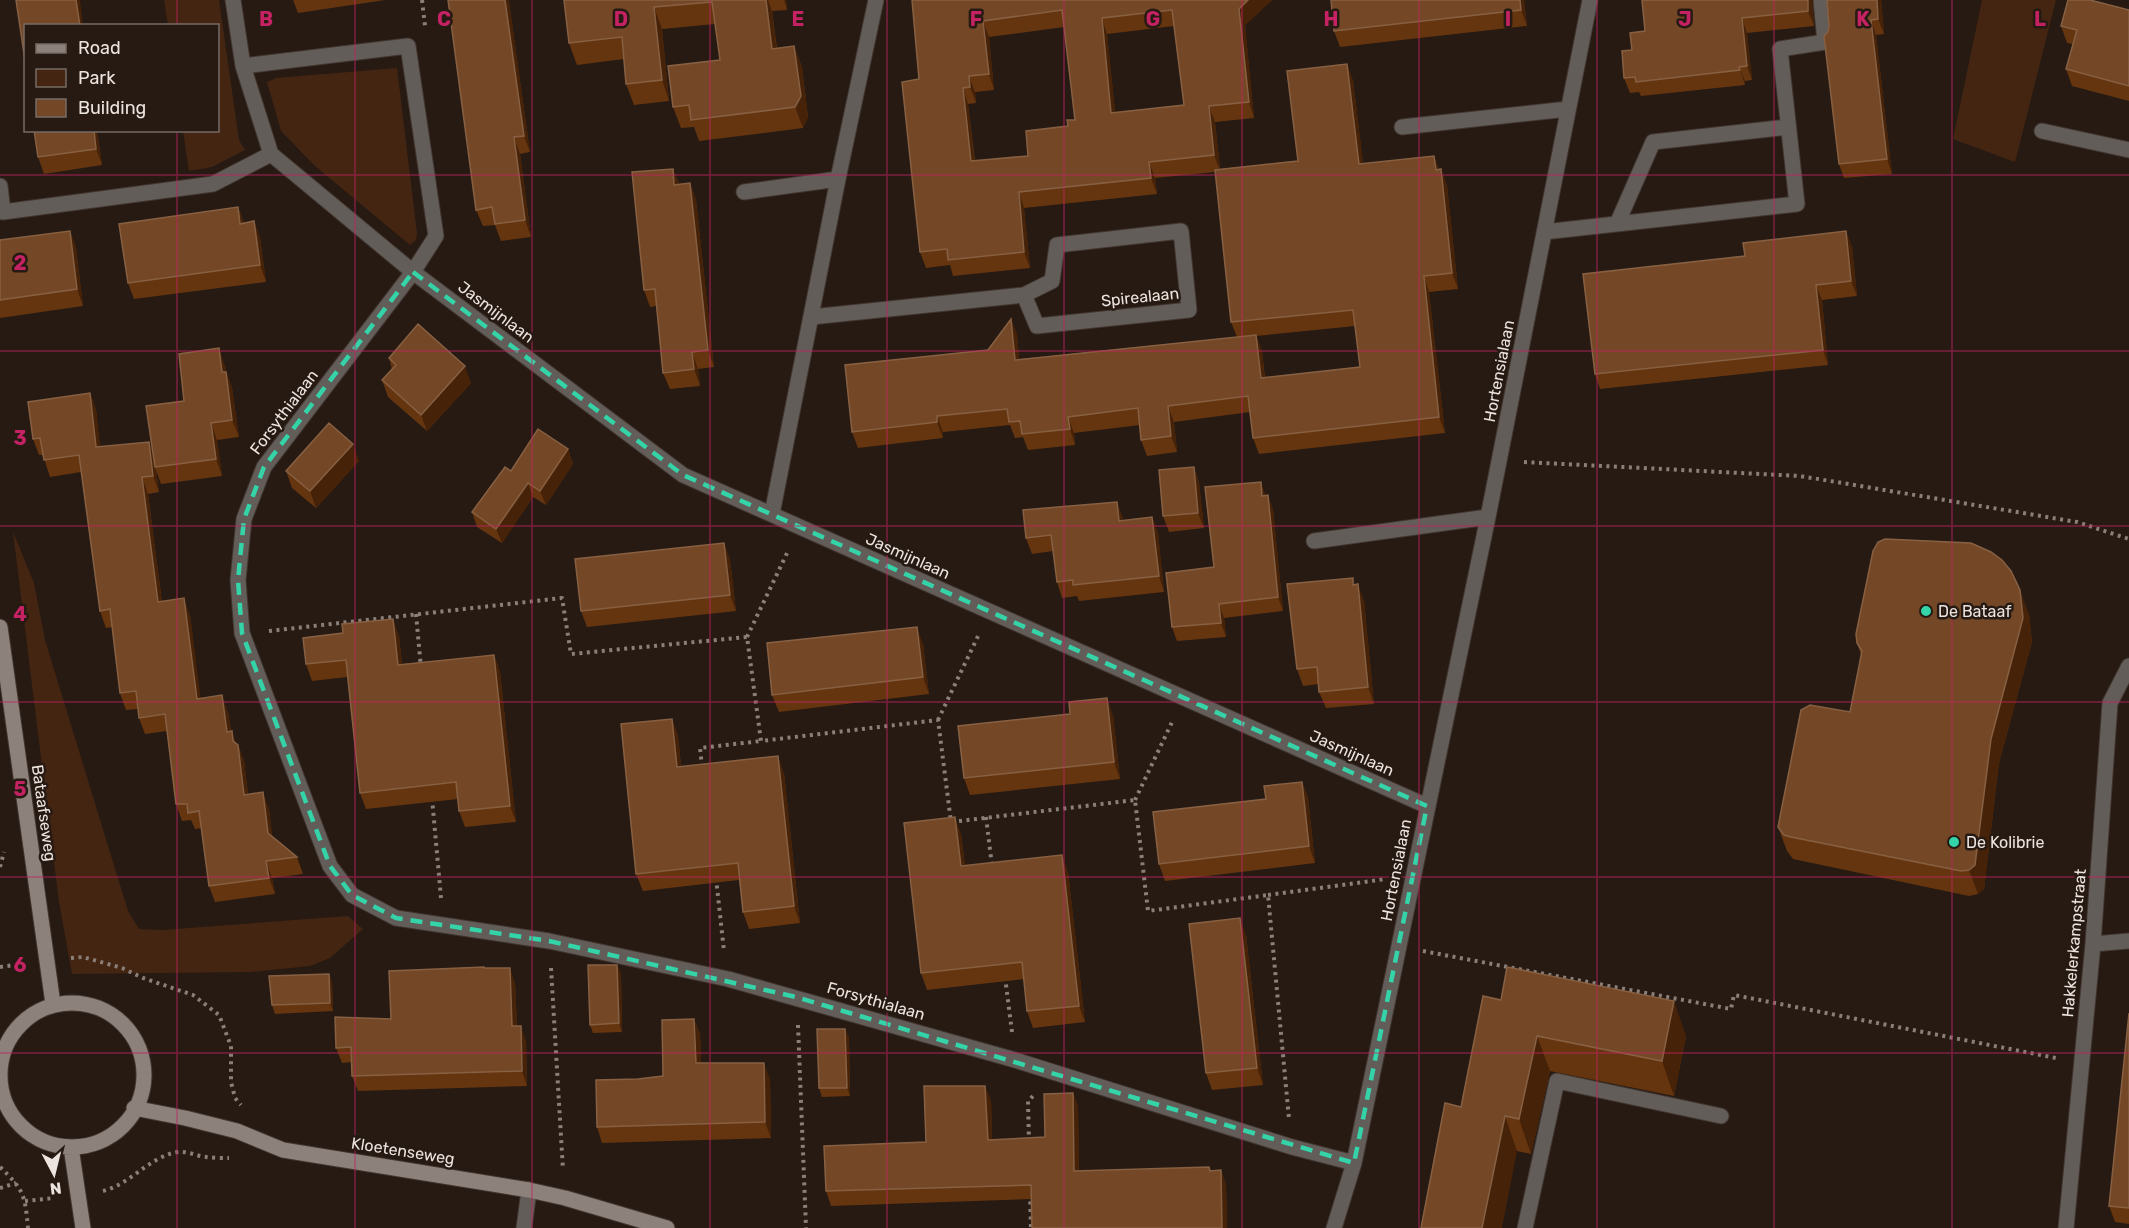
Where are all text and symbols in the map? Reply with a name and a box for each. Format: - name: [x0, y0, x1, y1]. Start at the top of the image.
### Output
- text: B: [259, 7, 273, 31]
- text: C: [437, 7, 451, 31]
- text: D: [614, 7, 628, 31]
- text: E: [792, 7, 804, 31]
- text: F: [970, 7, 982, 31]
- text: G: [1146, 7, 1160, 31]
- text: H: [1324, 7, 1338, 31]
- text: I: [1505, 7, 1511, 31]
- text: J: [1678, 7, 1692, 31]
- text: K: [1856, 7, 1870, 31]
- text: L: [2034, 7, 2046, 31]
- legend: [24, 24, 219, 132]
- text: Road: [78, 37, 121, 59]
- text: Park: [78, 67, 116, 89]
- text: Building: [78, 97, 146, 119]
- text: 2: [14, 251, 27, 275]
- street label: Jasmijnlaan: [454, 277, 538, 347]
- street label: Spirealaan: [1100, 283, 1180, 311]
- street label: Hortensialaan: [1480, 318, 1518, 424]
- street label: Forsythialaan: [246, 366, 322, 458]
- text: 3: [13, 426, 27, 450]
- street label: Jasmijnlaan: [863, 529, 953, 583]
- text: 4: [13, 602, 27, 626]
- place label: De Bataaf: [1938, 602, 2012, 621]
- marker: De Bataaf: [1919, 604, 1933, 618]
- street label: Jasmijnlaan: [1307, 726, 1397, 780]
- street label: Bataafseweg: [28, 763, 60, 863]
- text: 5: [14, 777, 27, 801]
- street label: Hortensialaan: [1377, 817, 1415, 923]
- place label: De Kolibrie: [1966, 833, 2044, 852]
- marker: De Kolibrie: [1947, 835, 1961, 849]
- street label: Hakkelerkampstraat: [2058, 868, 2090, 1018]
- text: 6: [13, 953, 27, 977]
- street label: Forsythialaan: [825, 978, 927, 1024]
- street label: Kloetenseweg: [350, 1133, 456, 1169]
- north arrow: [24, 1144, 84, 1204]
- text: N: [49, 1178, 63, 1199]

